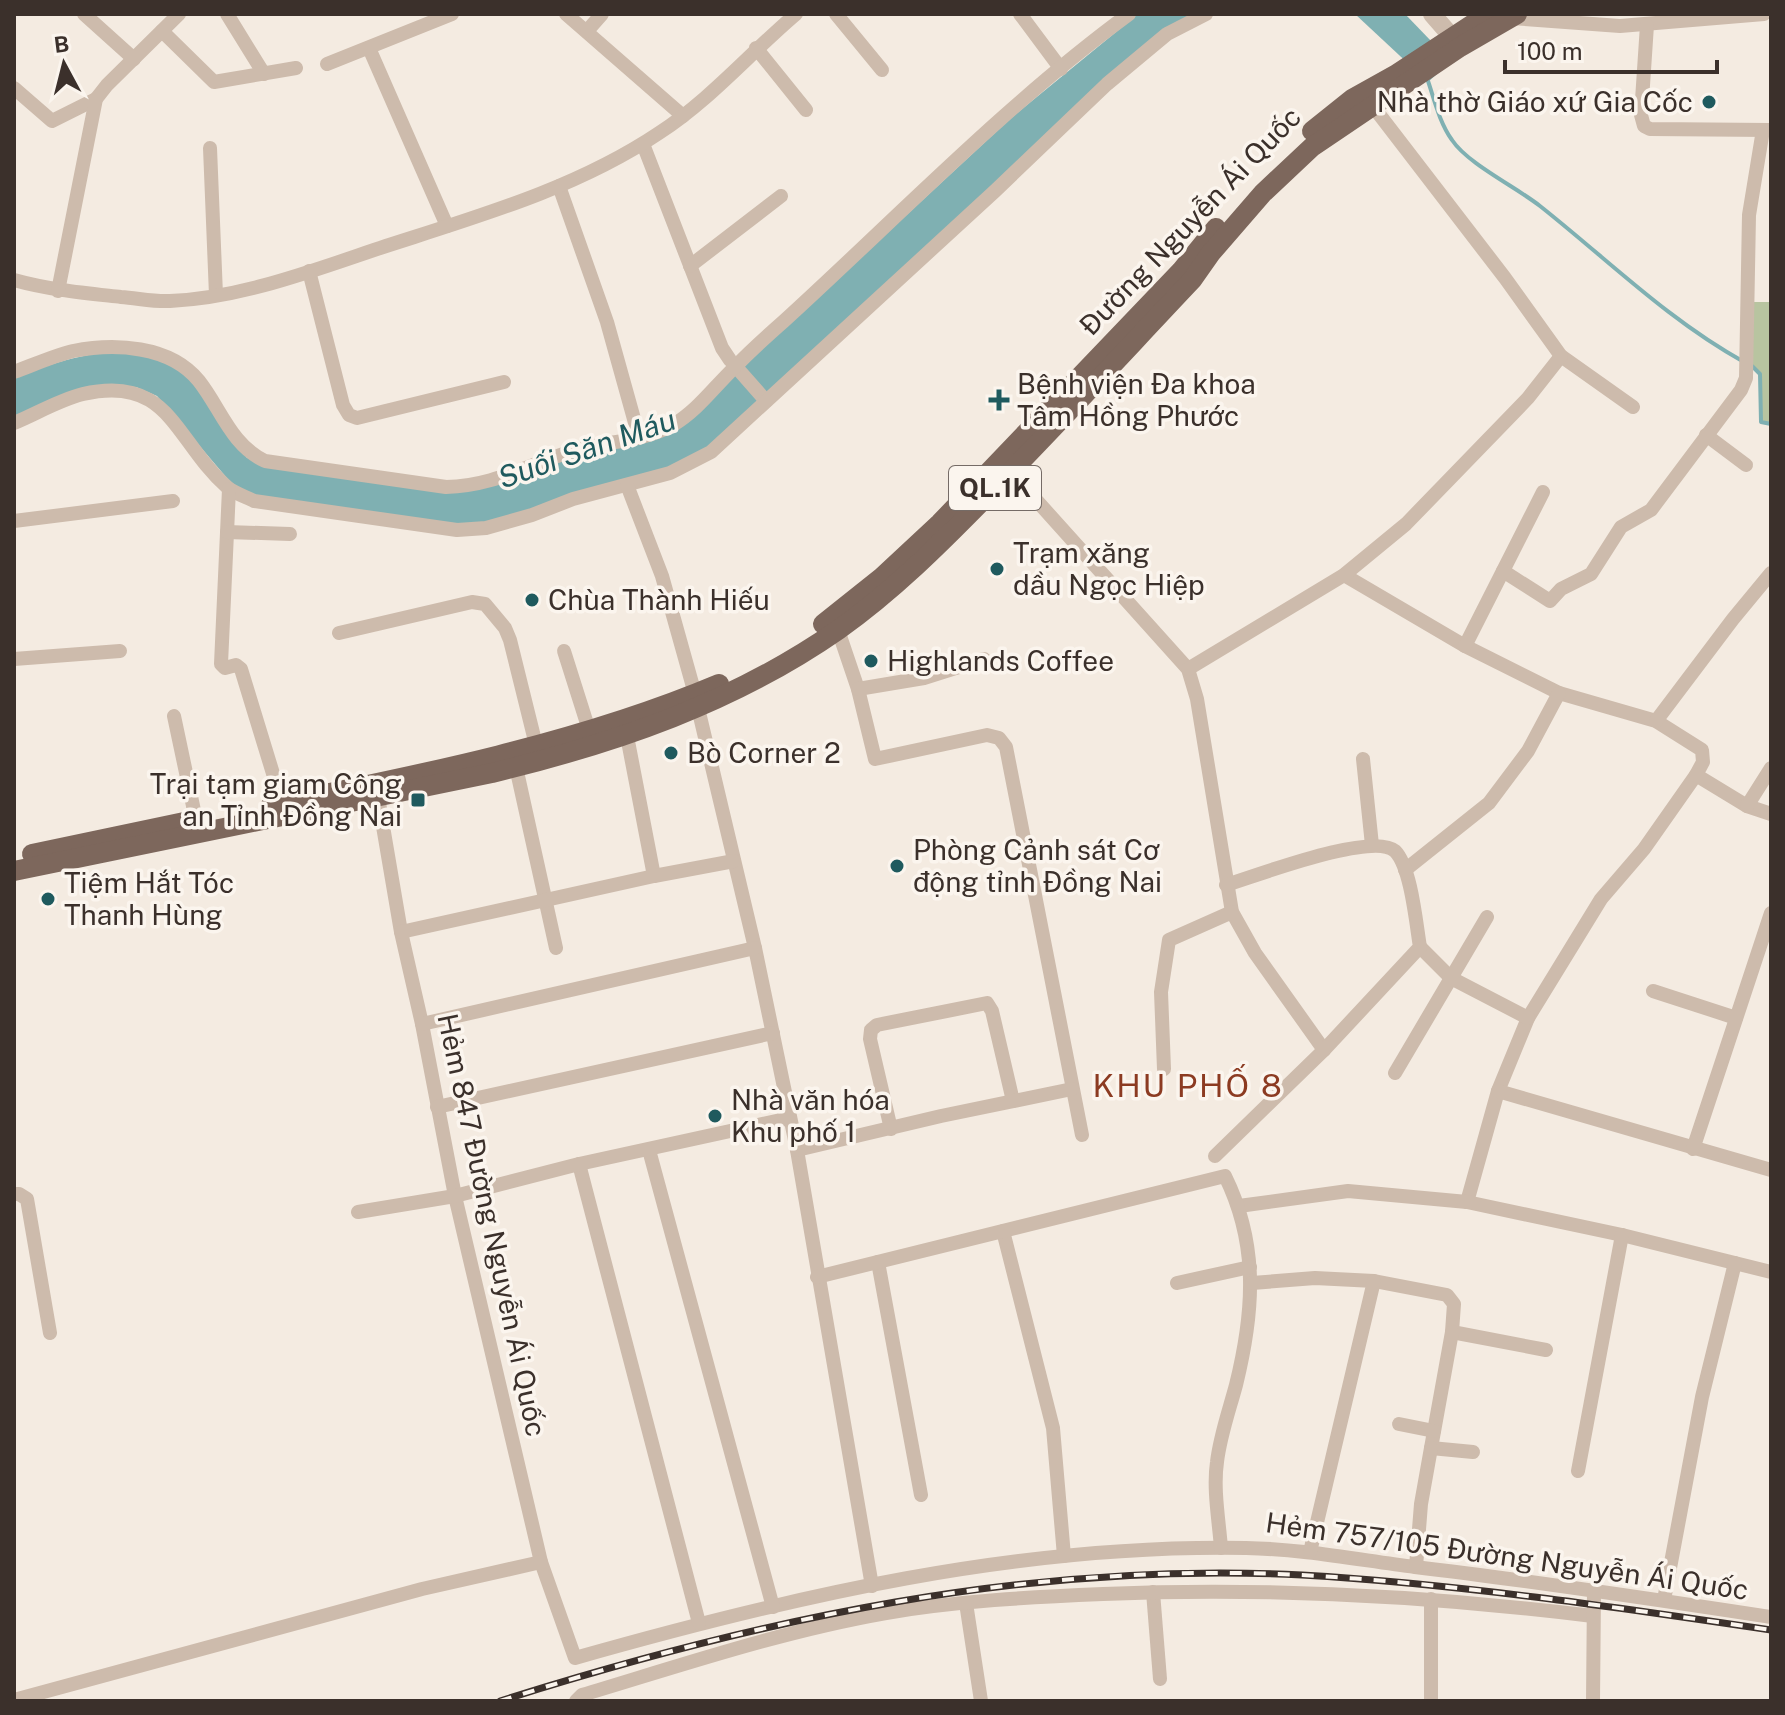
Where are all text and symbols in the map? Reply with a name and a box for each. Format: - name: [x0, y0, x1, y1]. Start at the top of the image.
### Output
- north arrow: [24, 24, 104, 104]
- scale bar: [1505, 24, 1717, 74]
- text: B: [53, 30, 71, 58]
- text: 100 m: [1517, 37, 1583, 65]
- place label: Nhà thờ Giáo xứ Gia Cốc: [1377, 85, 1693, 118]
- marker: Nhà thờ Giáo xứ Gia Cốc: [1700, 93, 1718, 111]
- street label: Đường Nguyễn Ái Quốc: [1072, 100, 1307, 342]
- place label: Bệnh viện Đa khoa Tâm Hồng Phước: [1017, 367, 1256, 432]
- marker: Bệnh viện Đa khoa Tâm Hồng Phước: [988, 389, 1010, 411]
- water label: Suối Săn Máu: [493, 401, 680, 495]
- road number: QL.1K: [949, 466, 1041, 510]
- place label: Trạm xăng dầu Ngọc Hiệp: [1013, 536, 1205, 601]
- marker: Trạm xăng dầu Ngọc Hiệp: [988, 560, 1006, 578]
- place label: Chùa Thành Hiếu: [548, 583, 770, 616]
- marker: Chùa Thành Hiếu: [523, 591, 541, 609]
- place label: Highlands Coffee: [887, 644, 1114, 677]
- marker: Highlands Coffee: [862, 652, 880, 670]
- place label: Bò Corner 2: [687, 736, 841, 769]
- marker: Bò Corner 2: [662, 744, 680, 762]
- place label: Trại tạm giam Công an Tỉnh Đồng Nai: [150, 767, 402, 832]
- marker: Trại tạm giam Công an Tỉnh Đồng Nai: [409, 791, 427, 809]
- place label: Phòng Cảnh sát Cơ động tỉnh Đồng Nai: [913, 833, 1162, 898]
- marker: Phòng Cảnh sát Cơ động tỉnh Đồng Nai: [888, 857, 906, 875]
- place label: Tiệm Hắt Tóc Thanh Hùng: [64, 866, 234, 931]
- marker: Tiệm Hắt Tóc Thanh Hùng: [39, 890, 57, 908]
- street label: Hẻm 847 Đường Nguyễn Ái Quốc: [431, 1010, 554, 1439]
- district label: KHU PHỐ 8: [1092, 1064, 1284, 1104]
- place label: Nhà văn hóa Khu phố 1: [731, 1083, 890, 1148]
- marker: Nhà văn hóa Khu phố 1: [706, 1107, 724, 1125]
- street label: Hẻm 757/105 Đường Nguyễn Ái Quốc: [1264, 1505, 1751, 1606]

